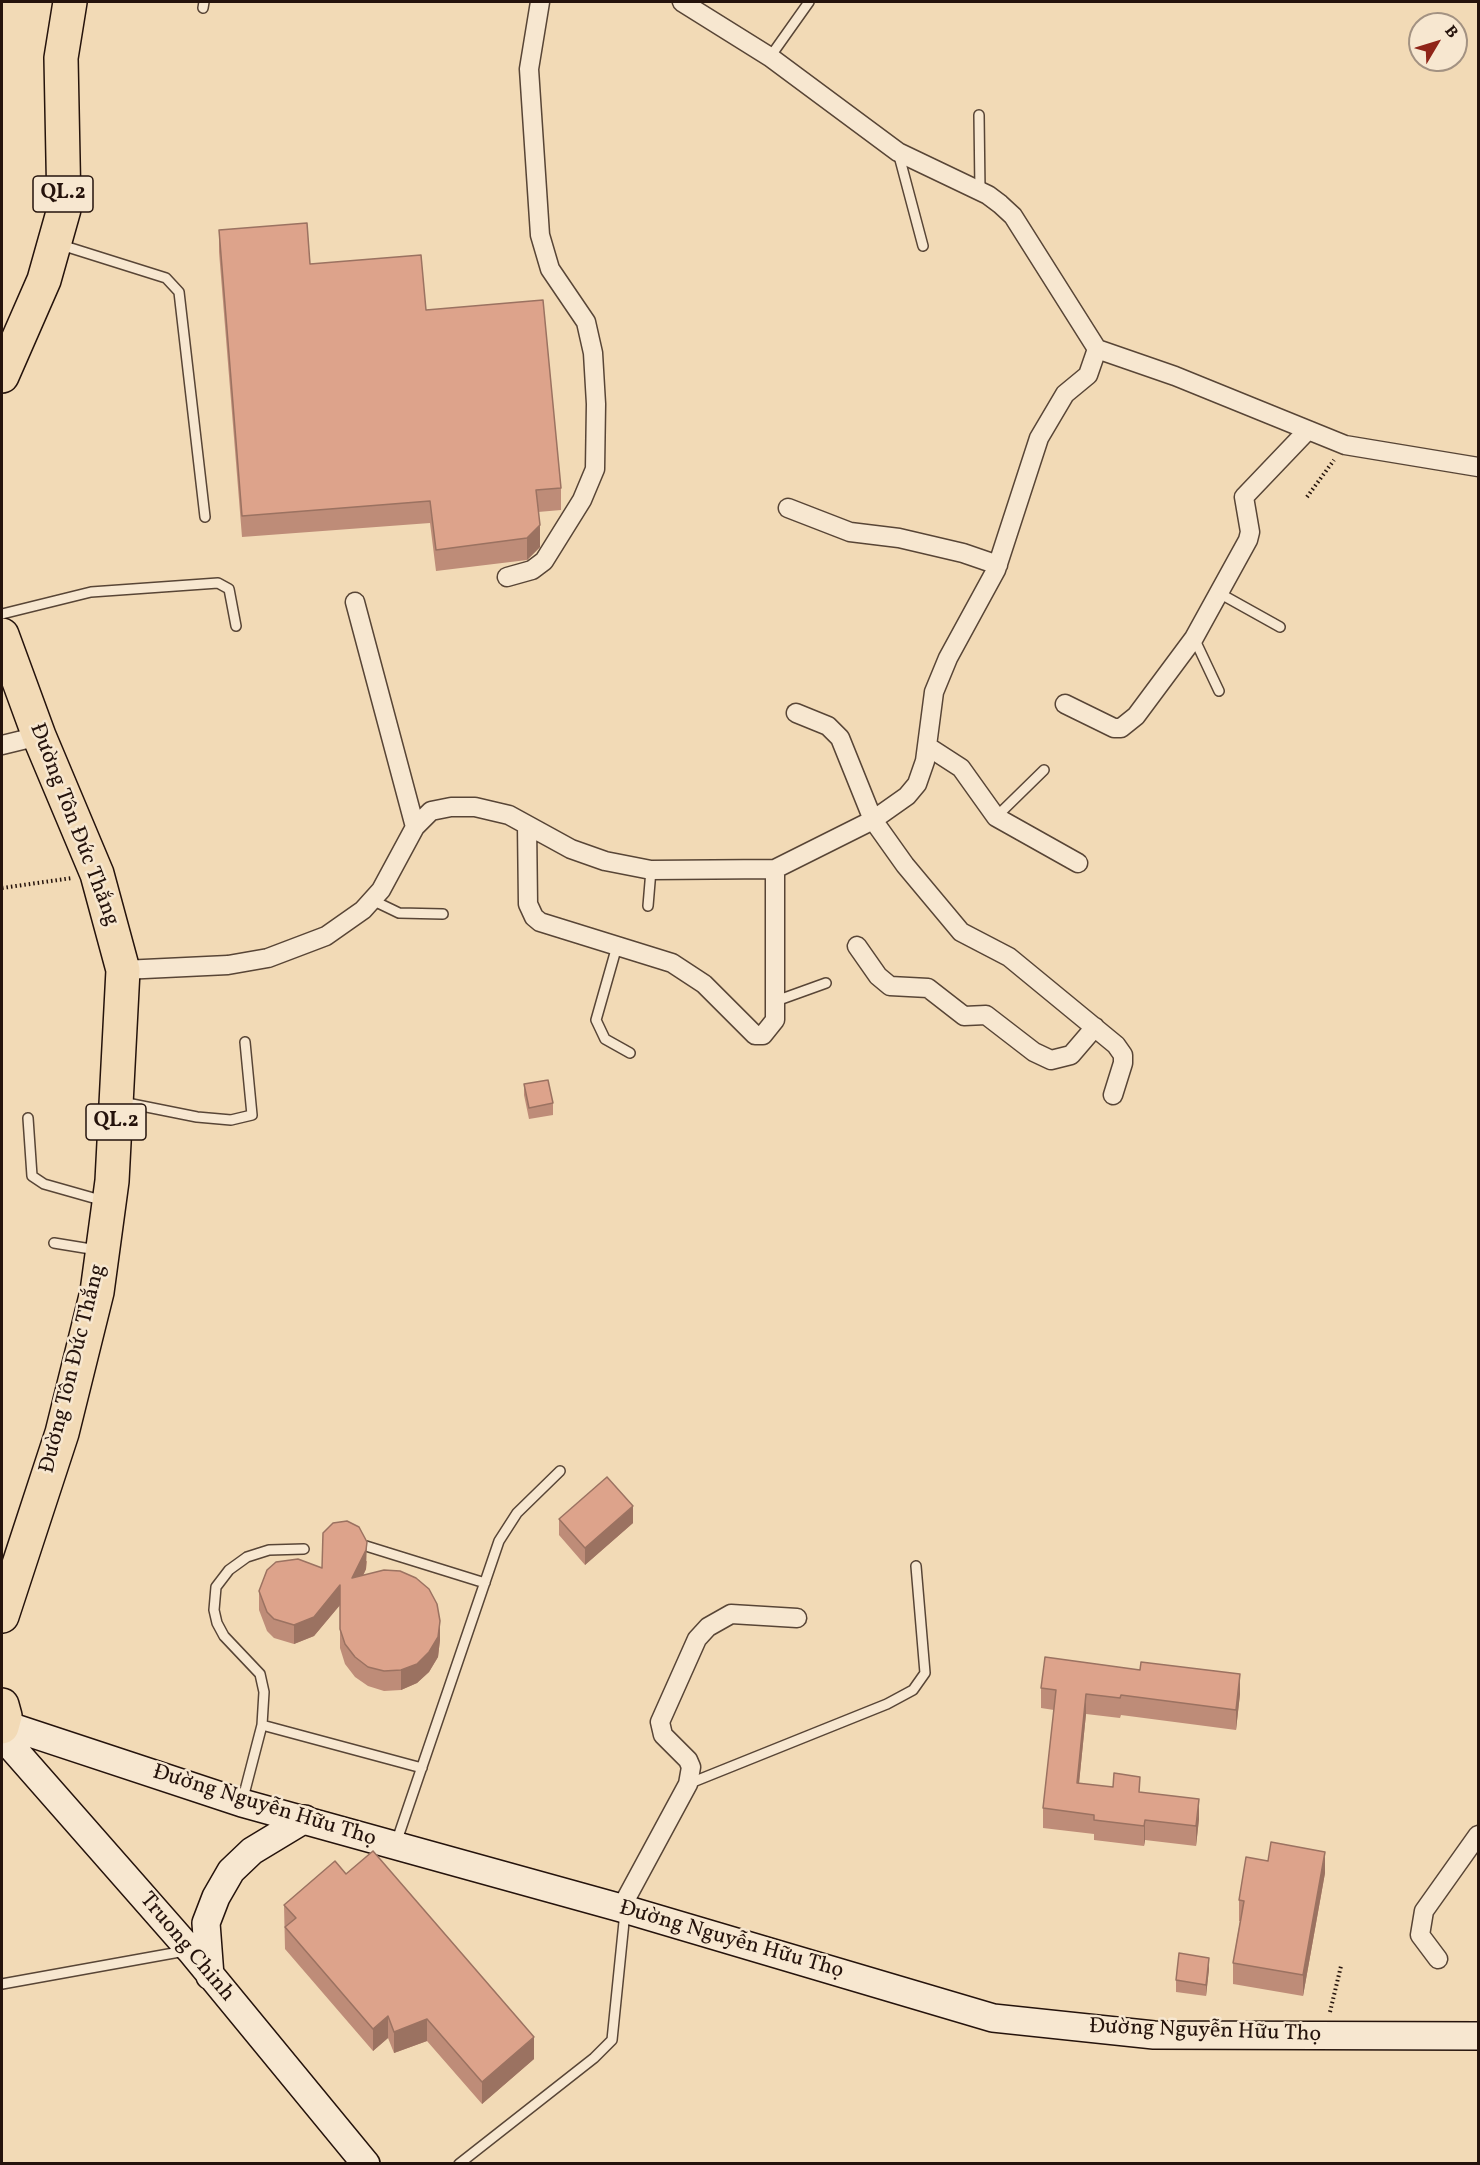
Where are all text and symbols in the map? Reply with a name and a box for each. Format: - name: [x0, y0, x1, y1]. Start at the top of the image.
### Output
- north arrow: [1408, 12, 1468, 72]
- text: B: [1439, 21, 1463, 43]
- road number: QL.2: [33, 176, 93, 212]
- street label: Đường Tôn Đức Thắng: [22, 720, 124, 930]
- road number: QL.2: [86, 1104, 146, 1140]
- street label: Đường Tôn Đức Thắng: [35, 1262, 113, 1476]
- street label: Đường Nguyễn Hữu Thọ: [149, 1760, 379, 1854]
- street label: Truong Chinh: [133, 1888, 239, 2008]
- street label: Đường Nguyễn Hữu Thọ: [616, 1896, 846, 1986]
- street label: Đường Nguyễn Hữu Thọ: [1088, 2015, 1322, 2049]

